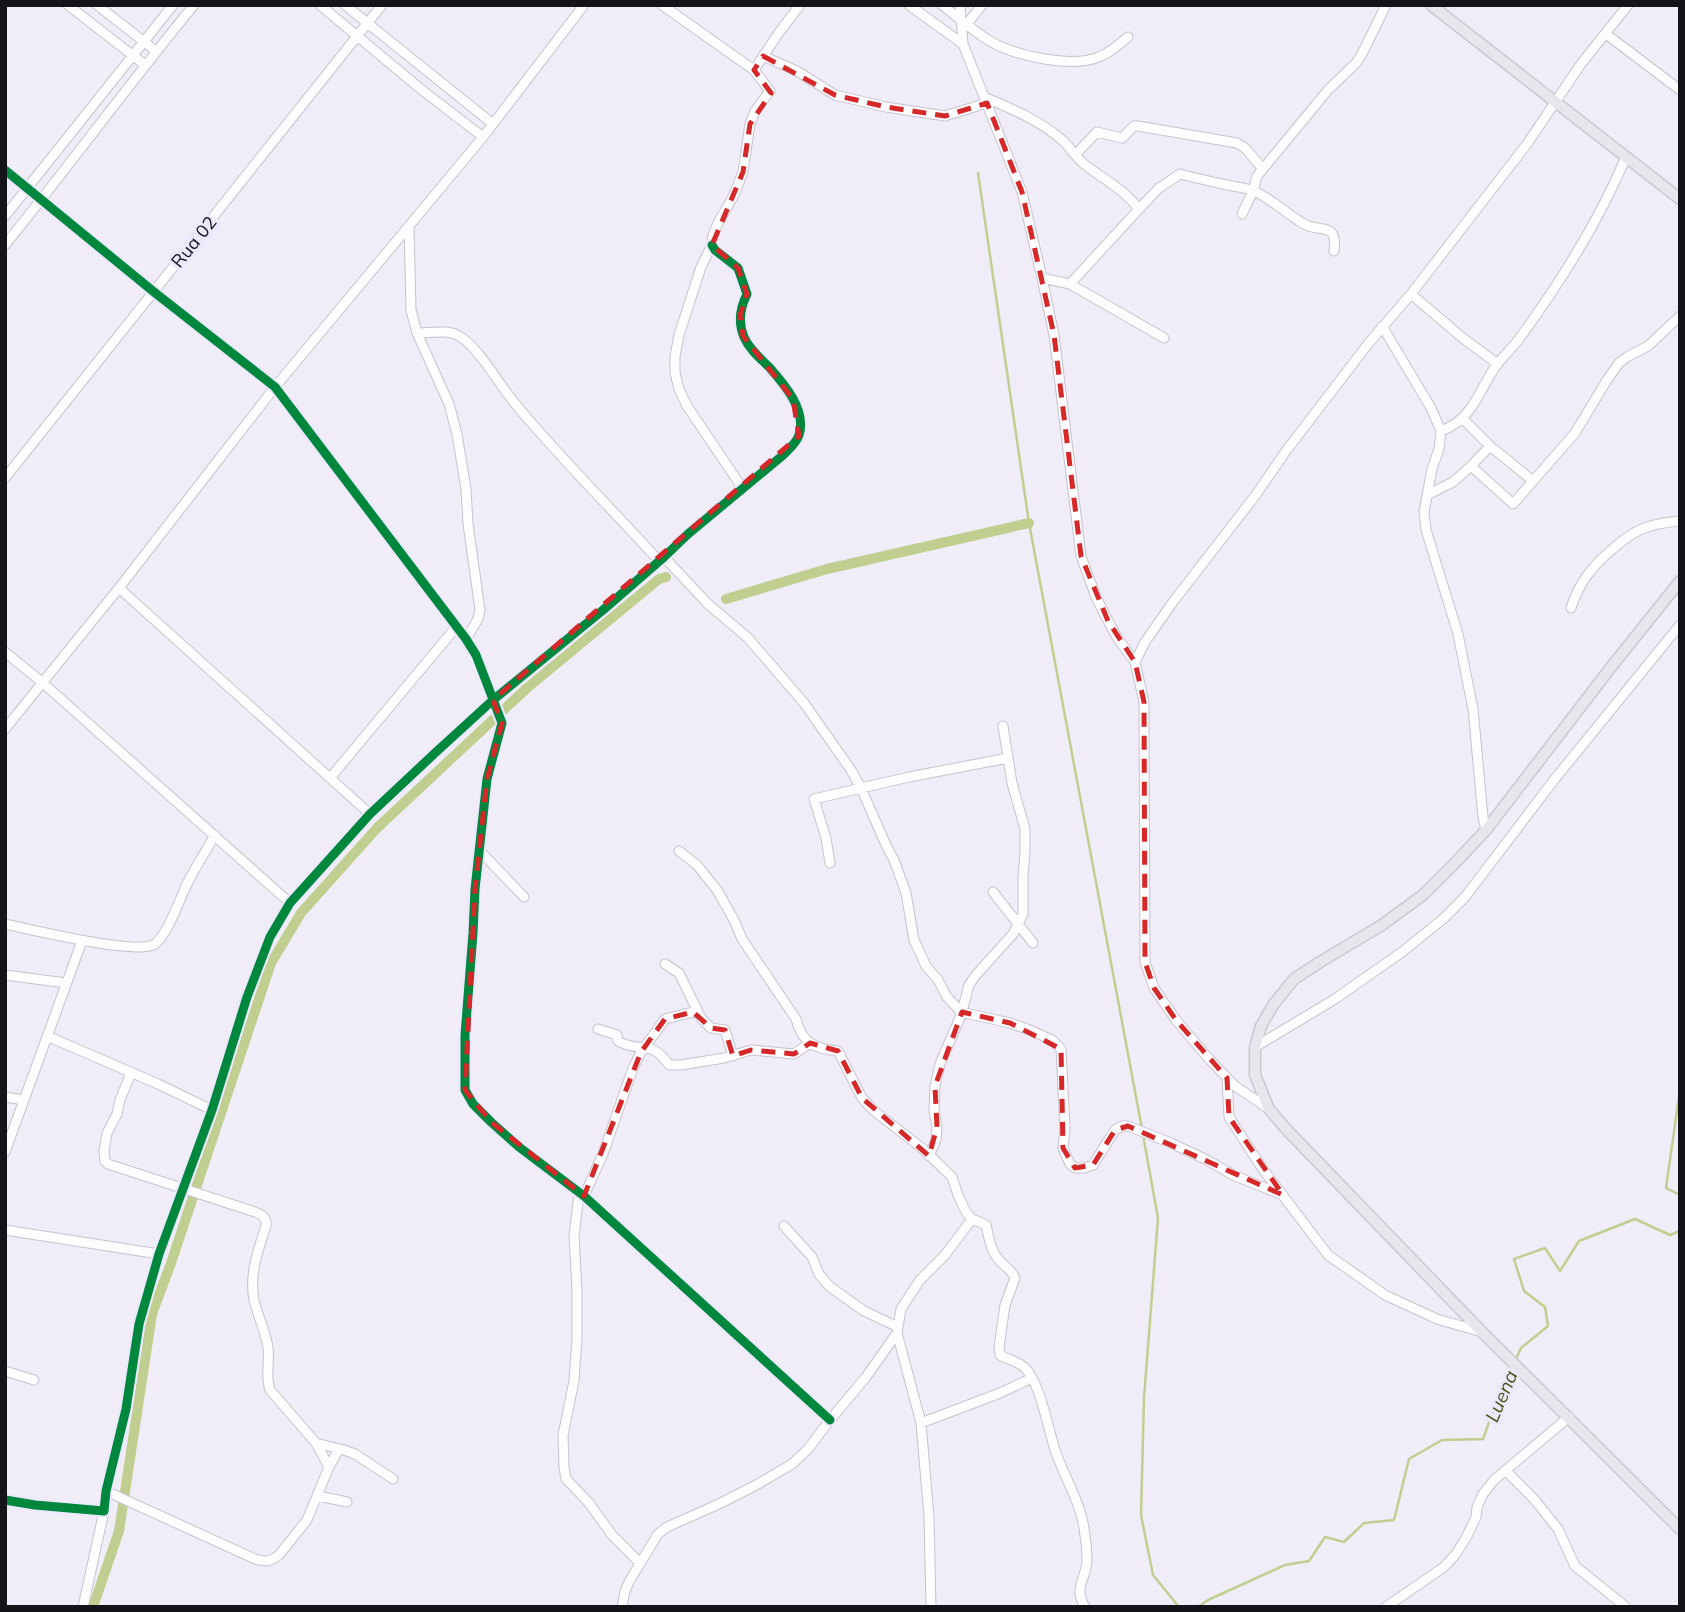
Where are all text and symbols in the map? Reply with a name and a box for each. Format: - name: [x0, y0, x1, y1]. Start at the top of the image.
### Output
- street label: Rua 02: [166, 211, 221, 272]
- water label: Luena: [1479, 1366, 1523, 1426]

